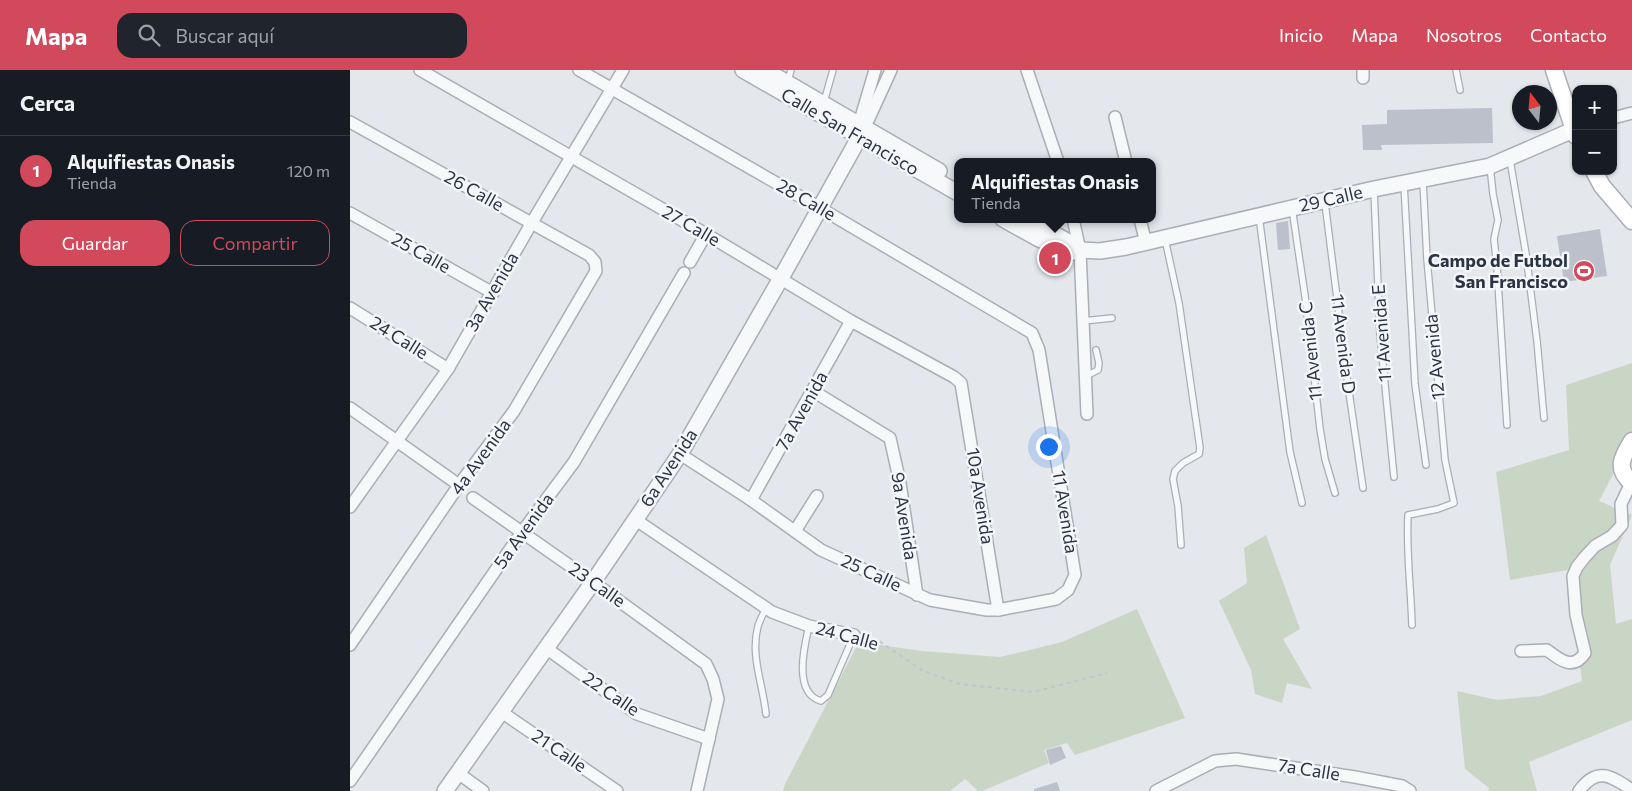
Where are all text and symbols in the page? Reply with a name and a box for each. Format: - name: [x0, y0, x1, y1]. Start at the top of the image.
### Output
- search box: [117, 13, 467, 58]
- text: Mapa: [25, 21, 87, 50]
- icon: search: [135, 21, 163, 49]
- text: Buscar aquí: [175, 24, 274, 47]
- text: Inicio: [1279, 24, 1323, 46]
- text: Mapa: [1351, 24, 1398, 46]
- text: Nosotros: [1426, 24, 1502, 46]
- text: Contacto: [1530, 24, 1607, 46]
- street label: Calle San Francisco: [778, 83, 923, 180]
- north arrow: [1512, 85, 1557, 130]
- map controls: [1572, 85, 1617, 175]
- button: +: [1572, 85, 1617, 130]
- text: Cerca: [20, 90, 75, 115]
- button: −: [1572, 130, 1617, 175]
- text: Alquifiestas Onasis: [67, 150, 235, 173]
- popup: [954, 158, 1156, 223]
- text: 1: [32, 161, 40, 180]
- text: 120 m: [287, 161, 330, 180]
- street label: 26 Calle: [441, 165, 508, 215]
- text: Alquifiestas Onasis: [971, 170, 1139, 193]
- text: Tienda: [67, 173, 117, 192]
- street label: 28 Calle: [773, 173, 840, 225]
- street label: 29 Calle: [1297, 180, 1365, 216]
- text: Tienda: [971, 193, 1021, 212]
- street label: 27 Calle: [659, 200, 724, 250]
- button: Guardar: [20, 220, 170, 266]
- button: Compartir: [180, 220, 330, 266]
- street label: 25 Calle: [388, 227, 455, 277]
- pin: 1: [1039, 239, 1071, 277]
- street label: 3a Avenida: [460, 248, 523, 335]
- place label: Campo de Futbol San Francisco: [1428, 249, 1568, 292]
- sports icon: Campo de Futbol San Francisco: [1572, 259, 1596, 283]
- street label: 11 Avenida E: [1367, 283, 1395, 383]
- street label: 11 Avenida D: [1327, 293, 1361, 395]
- street label: 11 Avenida C: [1294, 300, 1326, 402]
- street label: 24 Calle: [366, 311, 433, 364]
- street label: 12 Avenida: [1419, 313, 1449, 401]
- street label: 7a Avenida: [770, 367, 832, 454]
- street label: 4a Avenida: [445, 414, 515, 499]
- street label: 6a Avenida: [635, 424, 702, 511]
- your location: [1036, 434, 1062, 460]
- street label: 10a Avenida: [963, 446, 999, 546]
- street label: 11 Avenida: [1049, 469, 1083, 555]
- street label: 9a Avenida: [887, 470, 923, 561]
- street label: 5a Avenida: [488, 488, 558, 573]
- street label: 25 Calle: [838, 549, 905, 596]
- street label: 23 Calle: [565, 557, 630, 612]
- street label: 24 Calle: [813, 616, 881, 654]
- street label: 22 Calle: [579, 666, 644, 720]
- street label: 21 Calle: [528, 724, 591, 776]
- street label: 7a Calle: [1277, 753, 1342, 785]

